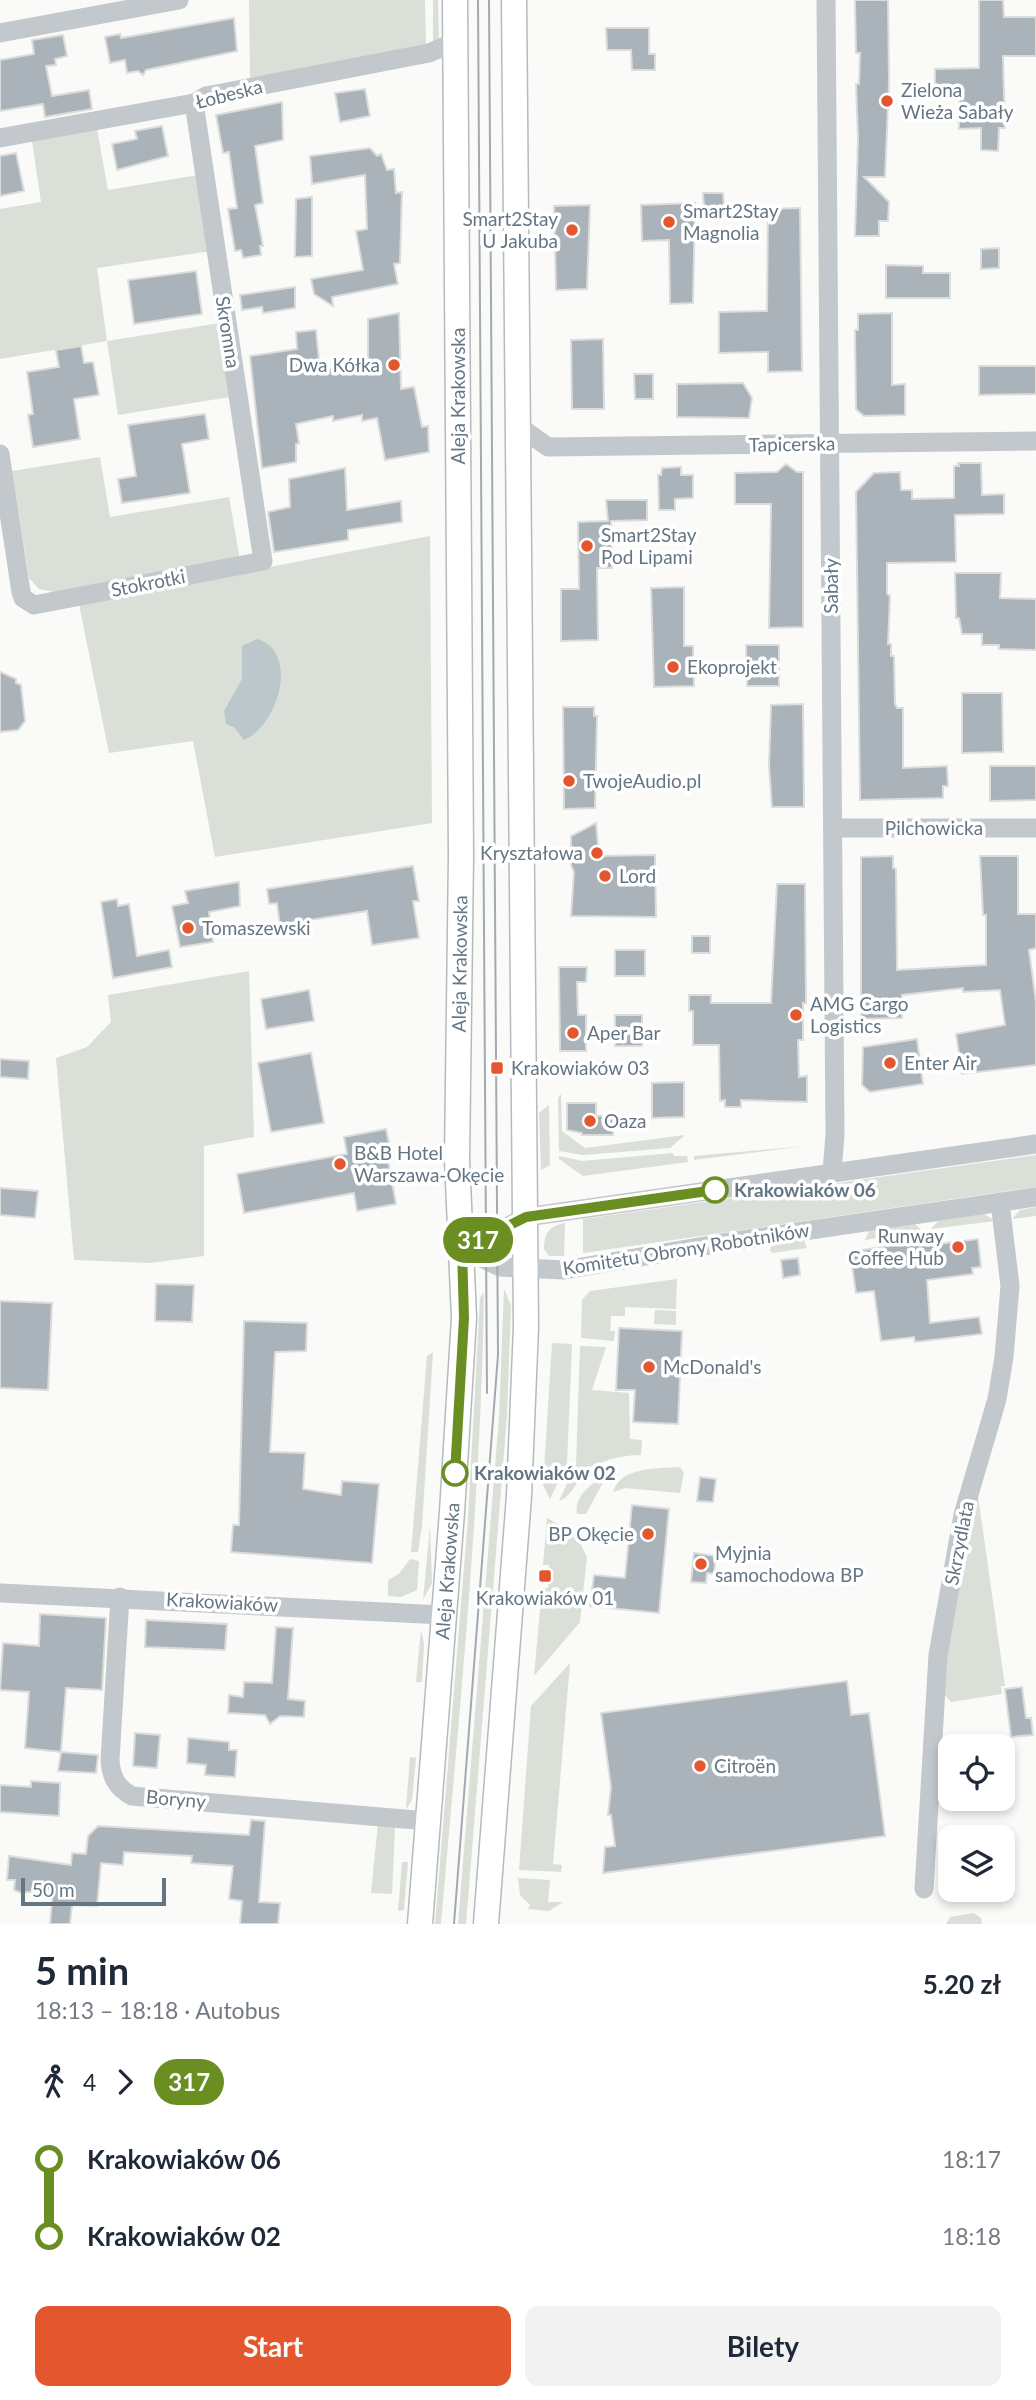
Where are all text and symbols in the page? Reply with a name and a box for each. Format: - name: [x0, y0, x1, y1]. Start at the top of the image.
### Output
- street label: Łobeska: [193, 74, 265, 113]
- place label: Zielona Wieża Sabały: [901, 78, 1014, 123]
- marker: Zielona Wieża Sabały: [879, 93, 895, 109]
- place label: Smart2Stay Magnolia: [683, 199, 779, 244]
- place label: Smart2Stay U Jakuba: [462, 207, 558, 252]
- marker: Smart2Stay Magnolia: [661, 214, 677, 230]
- marker: Smart2Stay U Jakuba: [564, 222, 580, 238]
- street label: Skromna: [211, 294, 246, 370]
- street label: Aleja Krakowska: [446, 328, 469, 464]
- place label: Dwa Kółka: [289, 353, 380, 376]
- marker: Dwa Kółka: [386, 357, 402, 373]
- street label: Tapicerska: [748, 431, 836, 456]
- place label: Smart2Stay Pod Lipami: [601, 523, 697, 568]
- marker: Smart2Stay Pod Lipami: [579, 538, 595, 554]
- street label: Sabały: [819, 558, 842, 614]
- street label: Stokrotki: [109, 564, 187, 601]
- place label: Ekoprojekt: [687, 655, 777, 678]
- marker: Ekoprojekt: [665, 659, 681, 675]
- place label: TwojeAudio.pl: [583, 769, 701, 792]
- marker: TwojeAudio.pl: [561, 773, 577, 789]
- street label: Pilchowicka: [885, 816, 983, 839]
- place label: Kryształowa: [480, 841, 583, 864]
- marker: Kryształowa: [589, 845, 605, 861]
- place label: Lord: [619, 864, 656, 887]
- marker: Lord: [597, 868, 613, 884]
- street label: Aleja Krakowska: [447, 895, 471, 1032]
- place label: Tomaszewski: [202, 916, 311, 939]
- marker: Tomaszewski: [180, 920, 196, 936]
- place label: AMG Cargo Logistics: [810, 992, 909, 1037]
- marker: AMG Cargo Logistics: [788, 1007, 804, 1023]
- place label: Aper Bar: [587, 1021, 660, 1044]
- marker: Aper Bar: [565, 1025, 581, 1041]
- place label: Enter Air: [904, 1051, 977, 1074]
- marker: Enter Air: [882, 1055, 898, 1071]
- place label: Krakowiaków 03: [511, 1056, 650, 1079]
- marker: Krakowiaków 03: [489, 1060, 505, 1076]
- place label: Oaza: [604, 1109, 646, 1132]
- marker: Oaza: [582, 1113, 598, 1129]
- place label: B&B Hotel Warszawa-Okęcie: [354, 1141, 504, 1186]
- marker: B&B Hotel Warszawa-Okęcie: [332, 1156, 348, 1172]
- marker: Krakowiaków 06: [702, 1177, 728, 1203]
- place label: Krakowiaków 06: [734, 1178, 876, 1201]
- line badge: 317: [438, 1217, 518, 1263]
- street label: Komitetu Obrony Robotników: [561, 1218, 811, 1279]
- place label: Runway Coffee Hub: [848, 1224, 944, 1269]
- text: 317: [457, 1225, 499, 1254]
- marker: Runway Coffee Hub: [950, 1239, 966, 1255]
- place label: McDonald's: [663, 1355, 762, 1378]
- marker: McDonald's: [641, 1359, 657, 1375]
- marker: Krakowiaków 02: [442, 1460, 468, 1486]
- place label: Krakowiaków 02: [474, 1461, 616, 1484]
- street label: Skrzydlata: [939, 1499, 978, 1587]
- street label: Aleja Krakowska: [430, 1502, 464, 1640]
- place label: BP Okęcie: [548, 1522, 634, 1545]
- marker: BP Okęcie: [640, 1526, 656, 1542]
- place label: Myjnia samochodowa BP: [715, 1541, 864, 1586]
- marker: Myjnia samochodowa BP: [693, 1556, 709, 1572]
- marker: Krakowiaków 01: [537, 1568, 553, 1584]
- place label: Krakowiaków 01: [476, 1586, 614, 1609]
- street label: Krakowiaków: [165, 1587, 279, 1616]
- map controls: [938, 1734, 1015, 1902]
- button: locate: [938, 1734, 1015, 1811]
- place label: Citroën: [714, 1754, 776, 1777]
- marker: Citroën: [692, 1758, 708, 1774]
- street label: Boryny: [145, 1784, 207, 1813]
- button: layers: [938, 1825, 1015, 1902]
- scale bar: [21, 1875, 166, 1907]
- text: 50 m: [32, 1878, 75, 1901]
- text: 5 min: [35, 1947, 129, 1993]
- text: 5.20 zł: [923, 1968, 1001, 2000]
- text: 18:13 – 18:18 · Autobus: [35, 1996, 280, 2024]
- icon: walk: [35, 2063, 73, 2101]
- icon: forward: [106, 2063, 144, 2101]
- text: 317: [168, 2067, 210, 2096]
- text: 4: [83, 2068, 96, 2096]
- text: Krakowiaków 06: [87, 2143, 281, 2175]
- text: 18:17: [942, 2145, 1001, 2173]
- text: Krakowiaków 02: [87, 2220, 281, 2252]
- text: 18:18: [942, 2222, 1001, 2250]
- button: Start: [35, 2306, 511, 2386]
- button: Bilety: [525, 2306, 1001, 2386]

